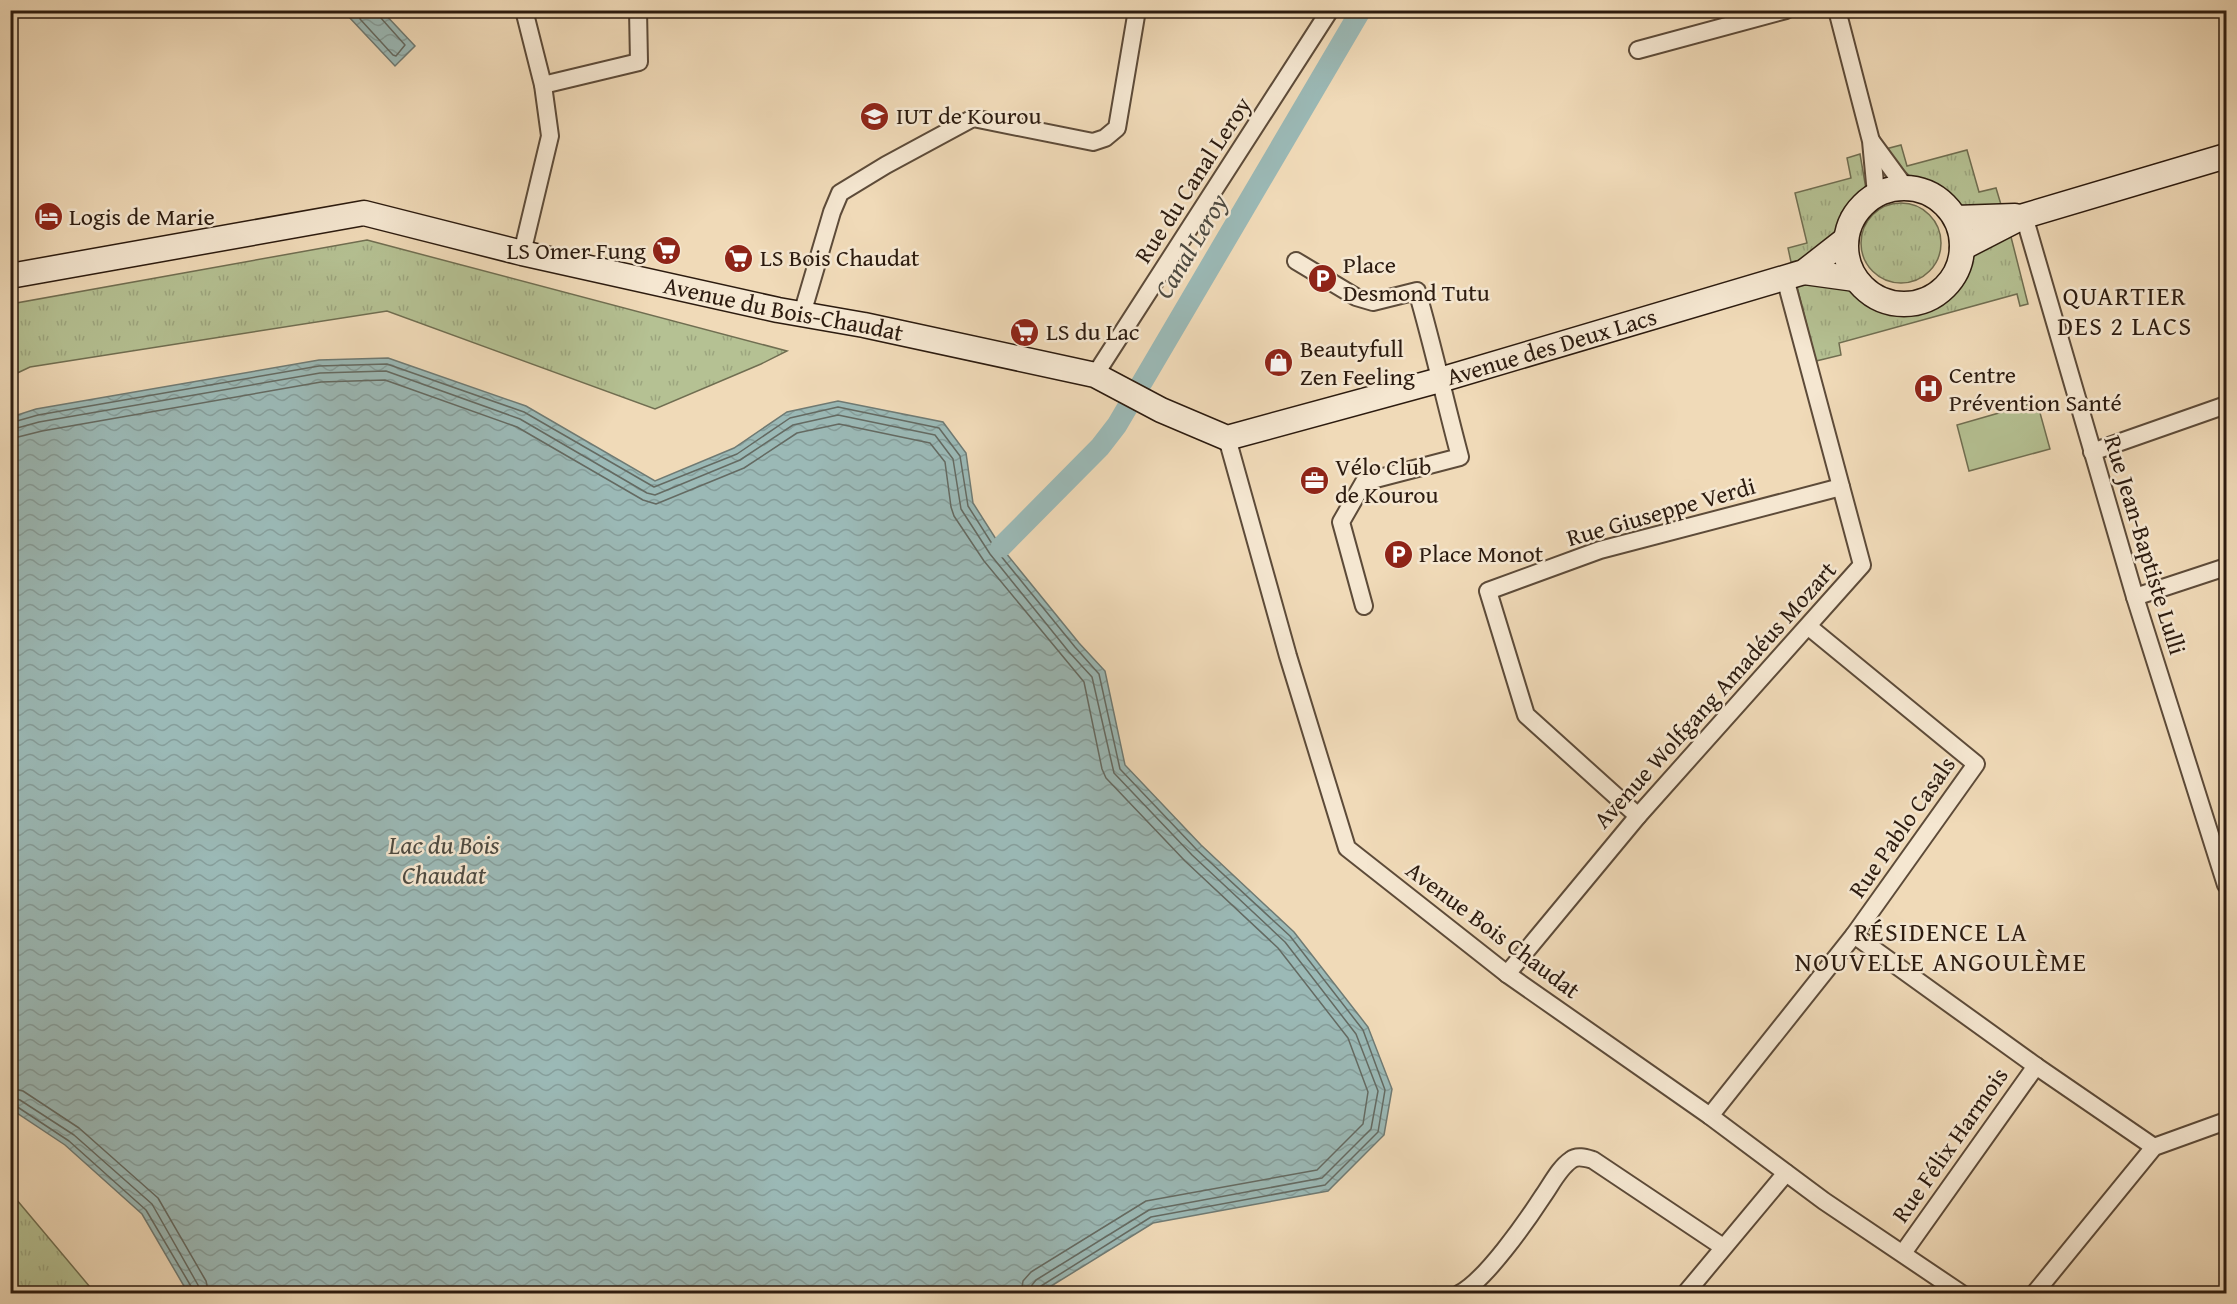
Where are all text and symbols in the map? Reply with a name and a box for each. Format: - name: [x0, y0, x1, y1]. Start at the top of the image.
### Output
- street label: Rue du Canal Leroy: [1129, 92, 1257, 268]
- place label: IUT de Kourou: [896, 98, 1041, 133]
- school or university icon: IUT de Kourou: [859, 100, 891, 132]
- water label: Canal Leroy: [1148, 188, 1234, 304]
- place label: Logis de Marie: [69, 199, 215, 234]
- hotel icon: Logis de Marie: [32, 201, 64, 233]
- place label: LS Omer Fung: [507, 233, 646, 268]
- supermarket icon: LS Omer Fung: [651, 235, 683, 267]
- place label: LS Bois Chaudat: [760, 240, 920, 275]
- supermarket icon: LS Bois Chaudat: [723, 242, 755, 274]
- place label: Place Desmond Tutu: [1343, 247, 1490, 310]
- parking icon: Place Desmond Tutu: [1306, 263, 1338, 295]
- street label: Avenue du Bois-Chaudat: [660, 267, 907, 350]
- district label: QUARTIER DES 2 LACS: [2057, 276, 2193, 345]
- street label: Avenue des Deux Lacs: [1442, 299, 1661, 394]
- place label: LS du Lac: [1046, 314, 1140, 349]
- supermarket icon: LS du Lac: [1009, 316, 1041, 348]
- place label: Beautyfull Zen Feeling: [1300, 331, 1415, 394]
- shop icon: Beautyfull Zen Feeling: [1263, 347, 1295, 379]
- place label: Centre Prévention Santé: [1949, 357, 2122, 420]
- hospital icon: Centre Prévention Santé: [1912, 373, 1944, 405]
- street label: Rue Jean-Baptiste Lulli: [2095, 431, 2196, 659]
- place label: Vélo Club de Kourou: [1335, 449, 1439, 512]
- office icon: Vélo Club de Kourou: [1298, 465, 1330, 497]
- street label: Rue Giuseppe Verdi: [1562, 468, 1760, 555]
- place label: Place Monot: [1419, 536, 1544, 571]
- parking icon: Place Monot: [1382, 538, 1414, 570]
- street label: Avenue Wolfgang Amadéus Mozart: [1585, 553, 1845, 836]
- street label: Rue Pablo Casals: [1840, 749, 1963, 905]
- water label: Lac du Bois Chaudat: [388, 825, 500, 894]
- street label: Avenue Bois Chaudat: [1399, 852, 1588, 1007]
- district label: RÉSIDENCE LA NOUVELLE ANGOULÈME: [1795, 912, 2087, 981]
- street label: Rue Félix Harmois: [1883, 1060, 2016, 1230]

